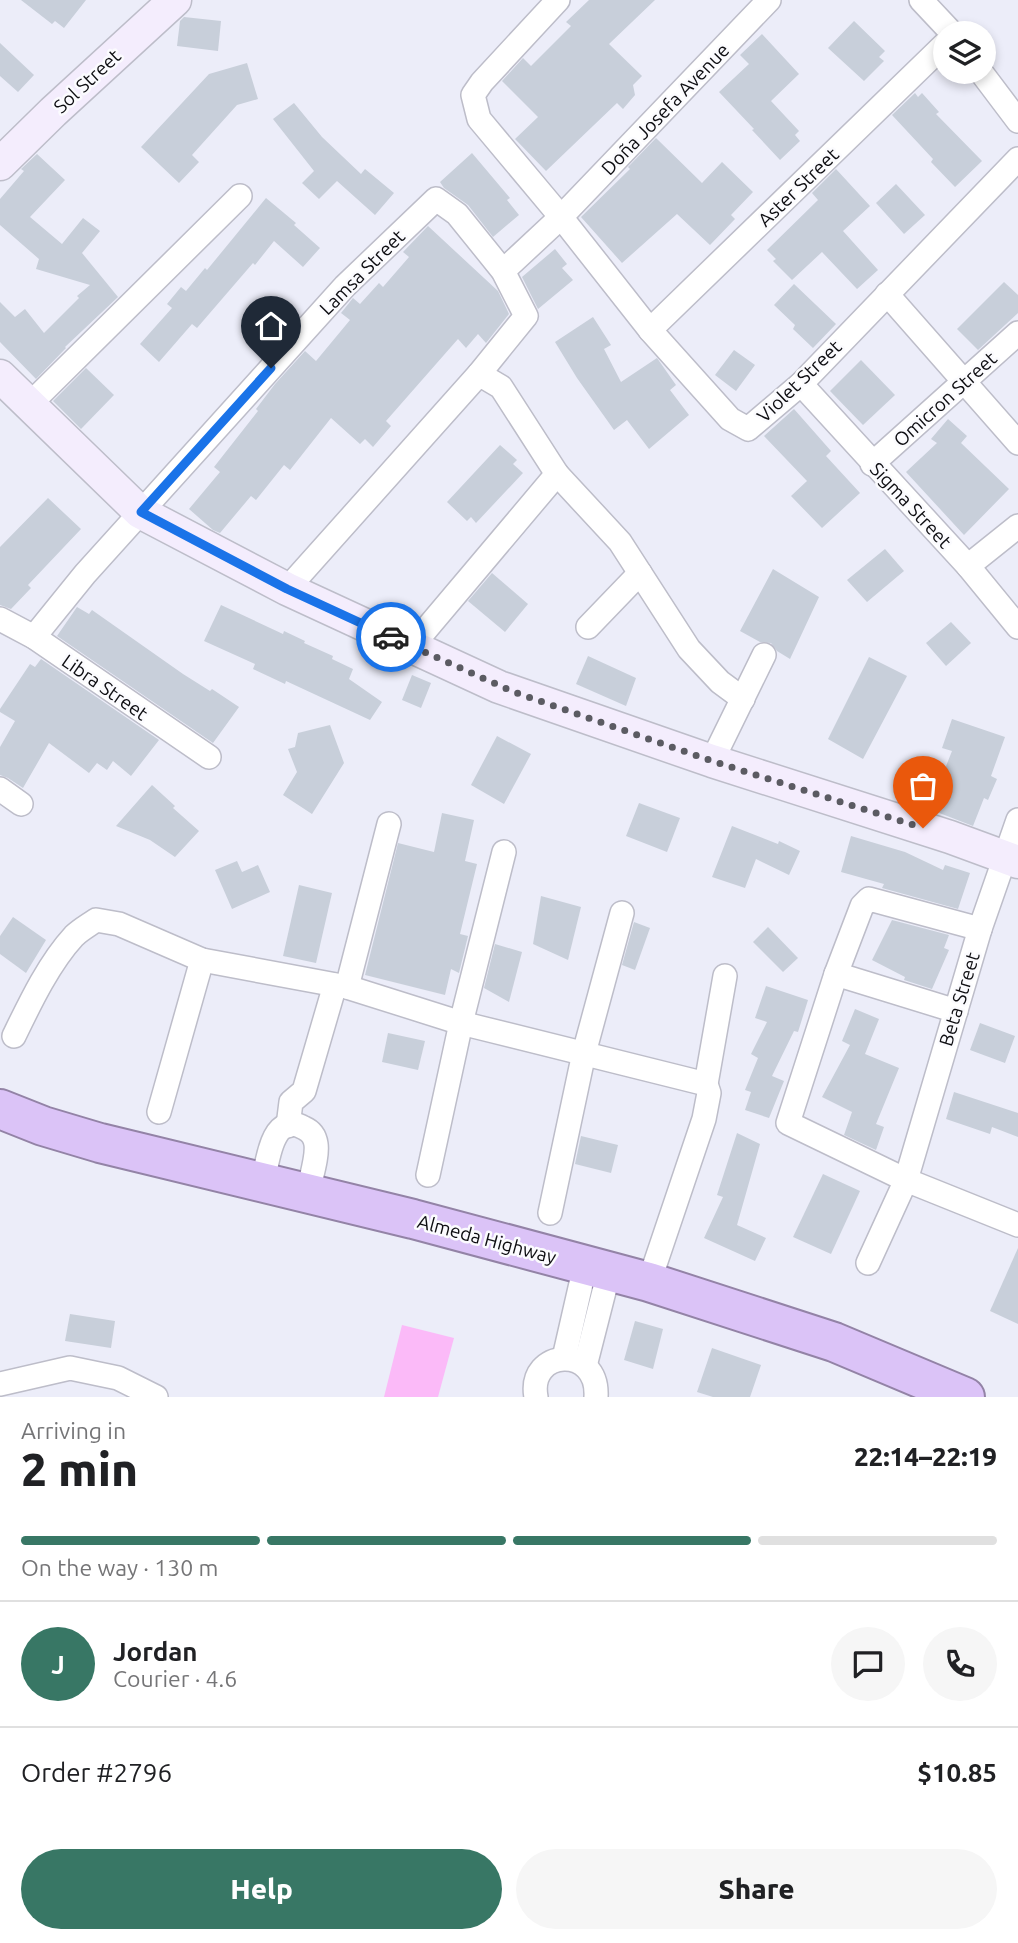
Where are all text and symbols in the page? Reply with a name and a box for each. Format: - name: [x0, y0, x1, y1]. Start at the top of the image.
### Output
- map controls: [933, 21, 996, 84]
- button: layers: [933, 21, 996, 84]
- street label: Doña Josefa Avenue: [597, 39, 733, 179]
- street label: Sol Street: [49, 44, 125, 118]
- street label: Aster Street: [753, 143, 843, 231]
- street label: Lamsa Street: [315, 225, 409, 319]
- pin: [241, 296, 301, 368]
- icon: home: [252, 307, 290, 345]
- street label: Violet Street: [752, 335, 846, 427]
- street label: Omicron Street: [889, 347, 1001, 451]
- street label: Sigma Street: [866, 458, 957, 553]
- courier: [356, 602, 426, 672]
- icon: car: [372, 618, 410, 656]
- street label: Libra Street: [58, 649, 153, 725]
- pin: [893, 756, 953, 828]
- icon: bag: [904, 767, 942, 805]
- street label: Beta Street: [934, 949, 984, 1049]
- street label: Almeda Highway: [415, 1210, 559, 1268]
- text: Arriving in: [21, 1418, 126, 1443]
- text: 22:14–22:19: [854, 1442, 997, 1471]
- text: 2 min: [21, 1443, 138, 1495]
- text: On the way · 130 m: [21, 1555, 218, 1580]
- button: chat: [831, 1627, 905, 1701]
- button: phone: [923, 1627, 997, 1701]
- text: Jordan: [113, 1637, 198, 1666]
- text: J: [51, 1650, 65, 1679]
- text: Courier · 4.6: [113, 1666, 237, 1691]
- text: Order #2796: [21, 1758, 172, 1787]
- text: $10.85: [917, 1758, 997, 1787]
- button: Help: [21, 1849, 502, 1929]
- button: Share: [516, 1849, 997, 1929]

